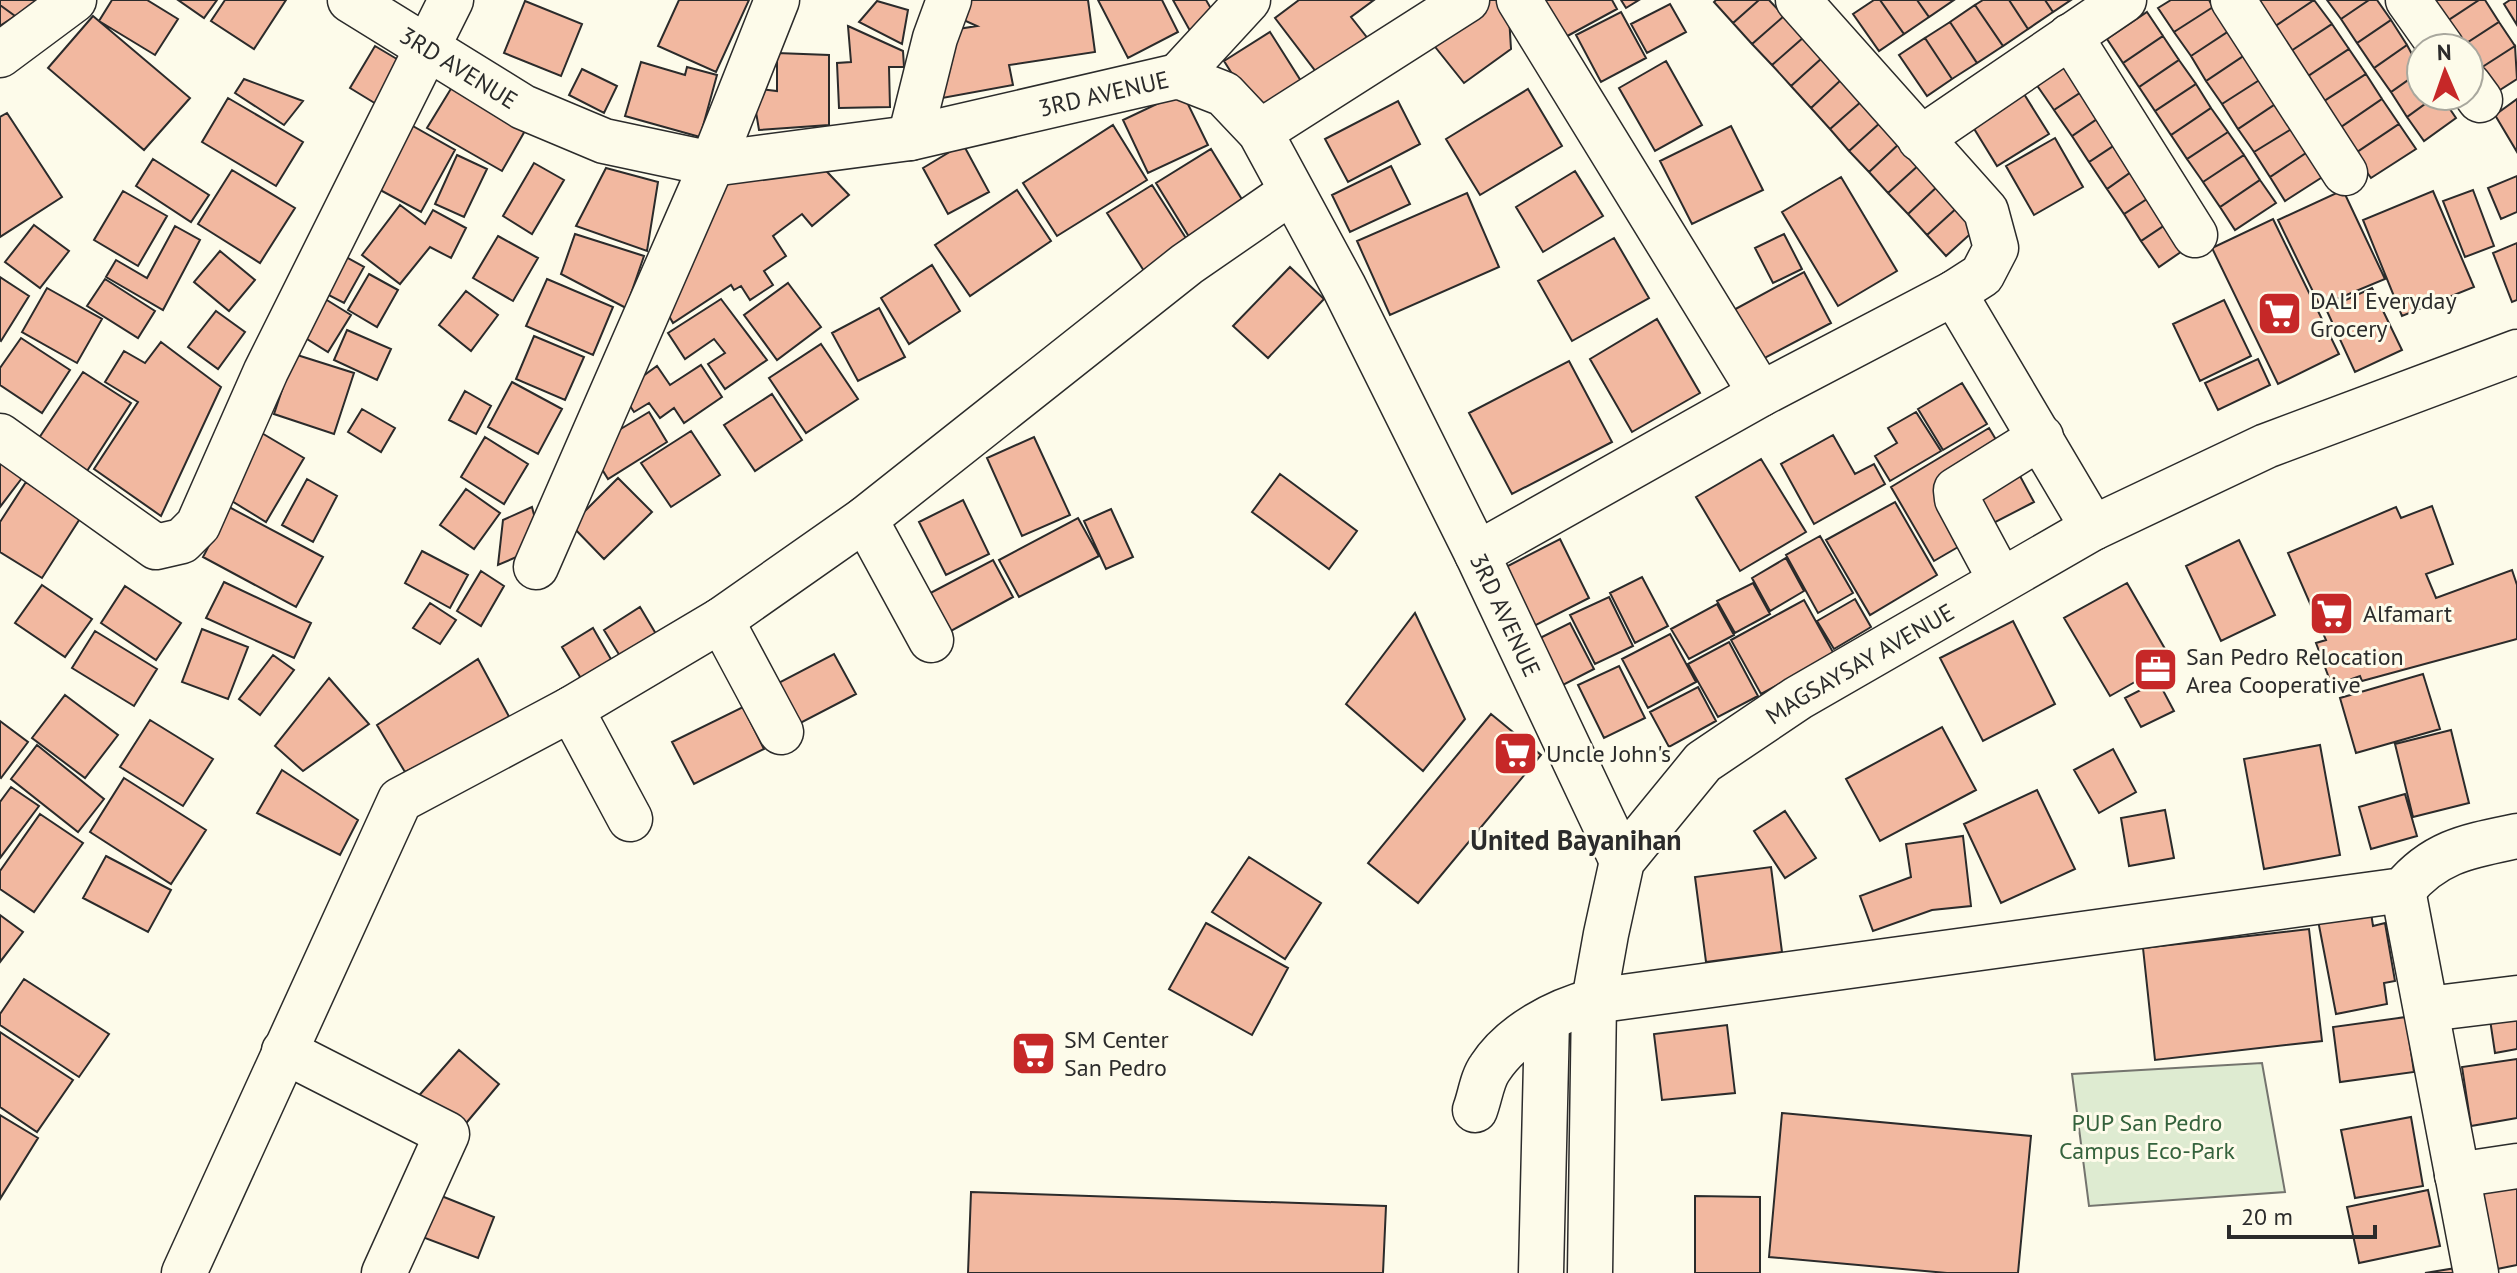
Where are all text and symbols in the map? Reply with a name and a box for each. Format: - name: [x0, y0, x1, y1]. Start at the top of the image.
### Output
- street label: 3RD AVENUE: [394, 19, 524, 115]
- north arrow: [2405, 32, 2485, 112]
- text: N: [2437, 38, 2452, 66]
- street label: 3RD AVENUE: [1035, 63, 1172, 123]
- place label: DALI Everyday Grocery: [2310, 285, 2457, 344]
- supermarket icon: DALI Everyday Grocery: [2255, 290, 2303, 338]
- street label: 3RD AVENUE: [1463, 548, 1548, 681]
- supermarket icon: Alfamart: [2308, 589, 2356, 637]
- street label: MAGSAYSAY AVENUE: [1759, 596, 1959, 731]
- place label: Alfamart: [2363, 598, 2452, 629]
- place label: San Pedro Relocation Area Cooperative: [2186, 641, 2404, 700]
- office icon: San Pedro Relocation Area Cooperative: [2131, 646, 2179, 694]
- supermarket icon: Uncle John's: [1491, 729, 1539, 777]
- place label: Uncle John's: [1546, 738, 1671, 769]
- district label: United Bayanihan: [1470, 821, 1682, 858]
- place label: SM Center San Pedro: [1064, 1024, 1169, 1083]
- supermarket icon: SM Center San Pedro: [1009, 1029, 1057, 1077]
- park label: PUP San Pedro Campus Eco-Park: [2059, 1107, 2235, 1166]
- scale bar: [2229, 1189, 2375, 1239]
- text: 20 m: [2241, 1201, 2293, 1232]

